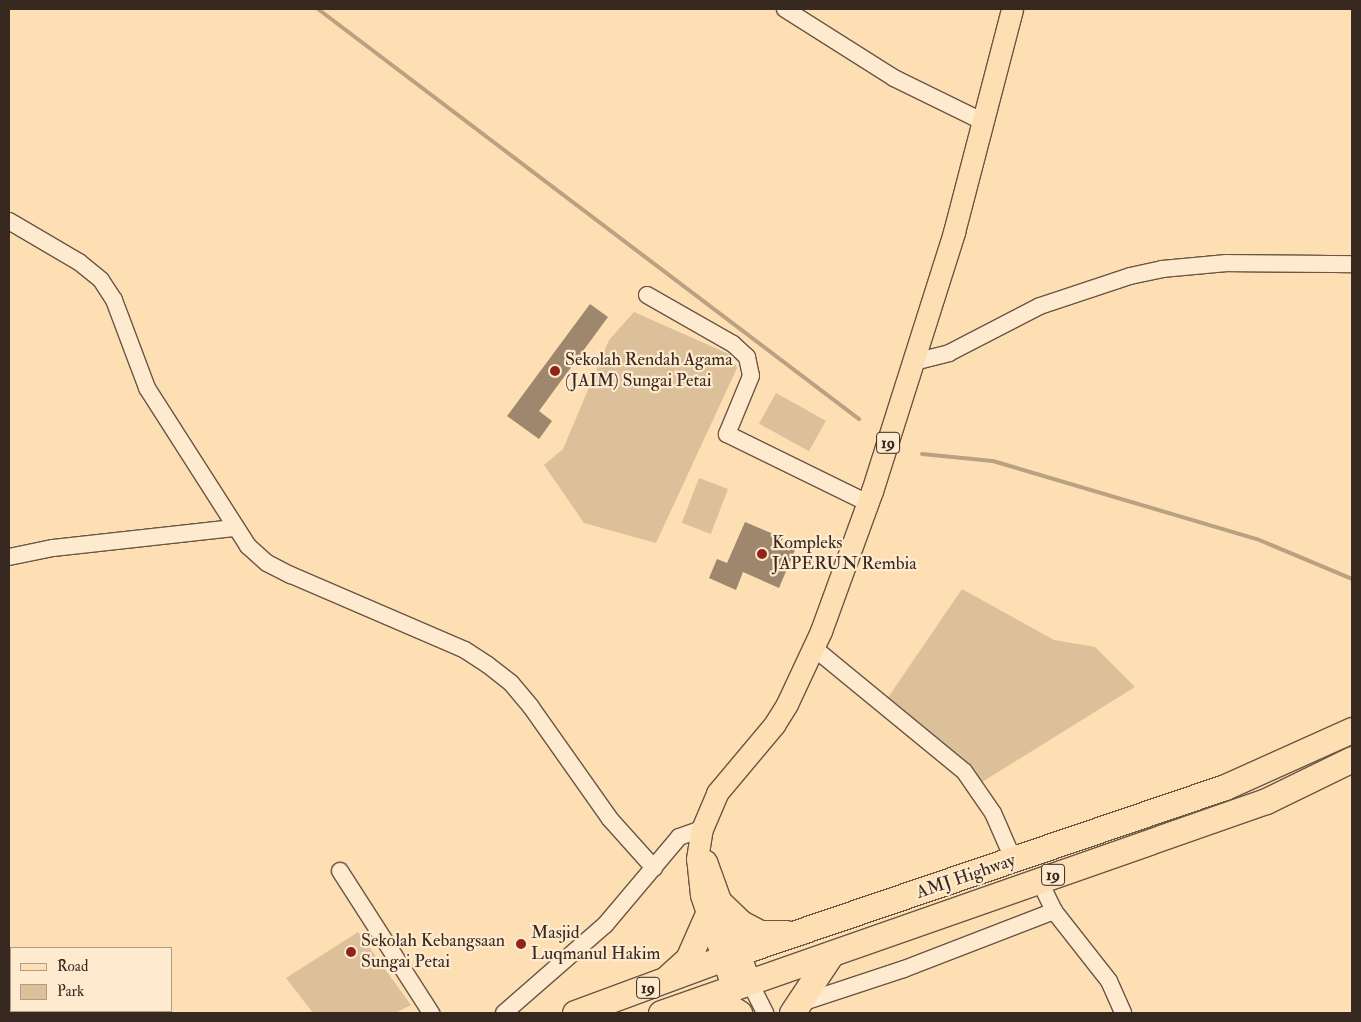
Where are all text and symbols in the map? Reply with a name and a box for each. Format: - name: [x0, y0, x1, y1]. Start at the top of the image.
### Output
- place label: Sekolah Rendah Agama (JAIM) Sungai Petai: [565, 350, 733, 392]
- marker: Sekolah Rendah Agama (JAIM) Sungai Petai: [549, 365, 561, 377]
- road number: 19: [876, 429, 900, 456]
- place label: Kompleks JAPERUN Rembia: [772, 533, 917, 576]
- marker: Kompleks JAPERUN Rembia: [756, 548, 768, 560]
- street label: AMJ Highway: [913, 850, 1019, 904]
- road number: 19: [1040, 862, 1066, 888]
- place label: Masjid Luqmanul Hakim: [531, 923, 660, 966]
- place label: Sekolah Kebangsaan Sungai Petai: [361, 931, 505, 974]
- marker: Masjid Luqmanul Hakim: [515, 938, 527, 950]
- marker: Sekolah Kebangsaan Sungai Petai: [345, 946, 357, 958]
- legend: [10, 947, 172, 1012]
- text: Road: [57, 957, 88, 976]
- road number: 19: [636, 974, 660, 1001]
- text: Park: [57, 982, 84, 1001]

